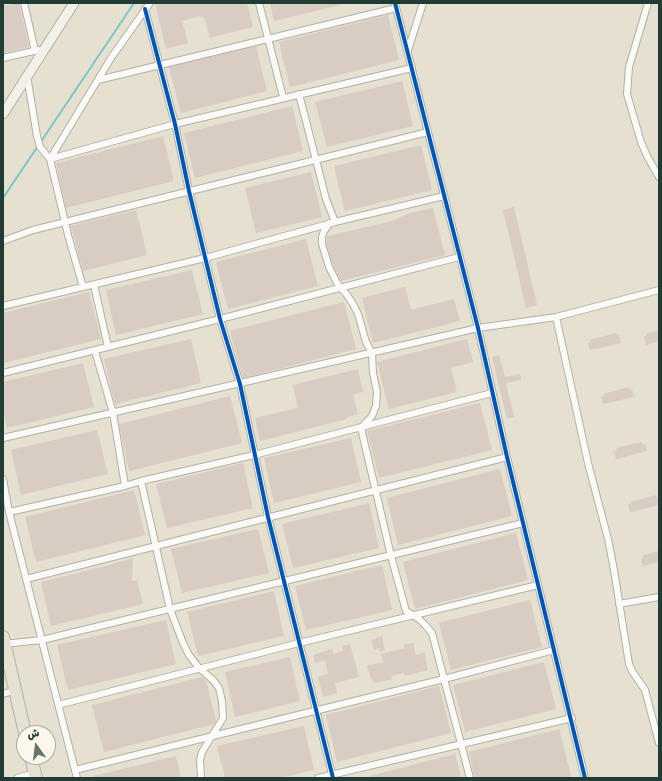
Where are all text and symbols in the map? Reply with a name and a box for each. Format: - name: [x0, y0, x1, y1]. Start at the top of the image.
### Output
- text: ش: [25, 724, 41, 745]
- north arrow: [16, 725, 56, 765]

